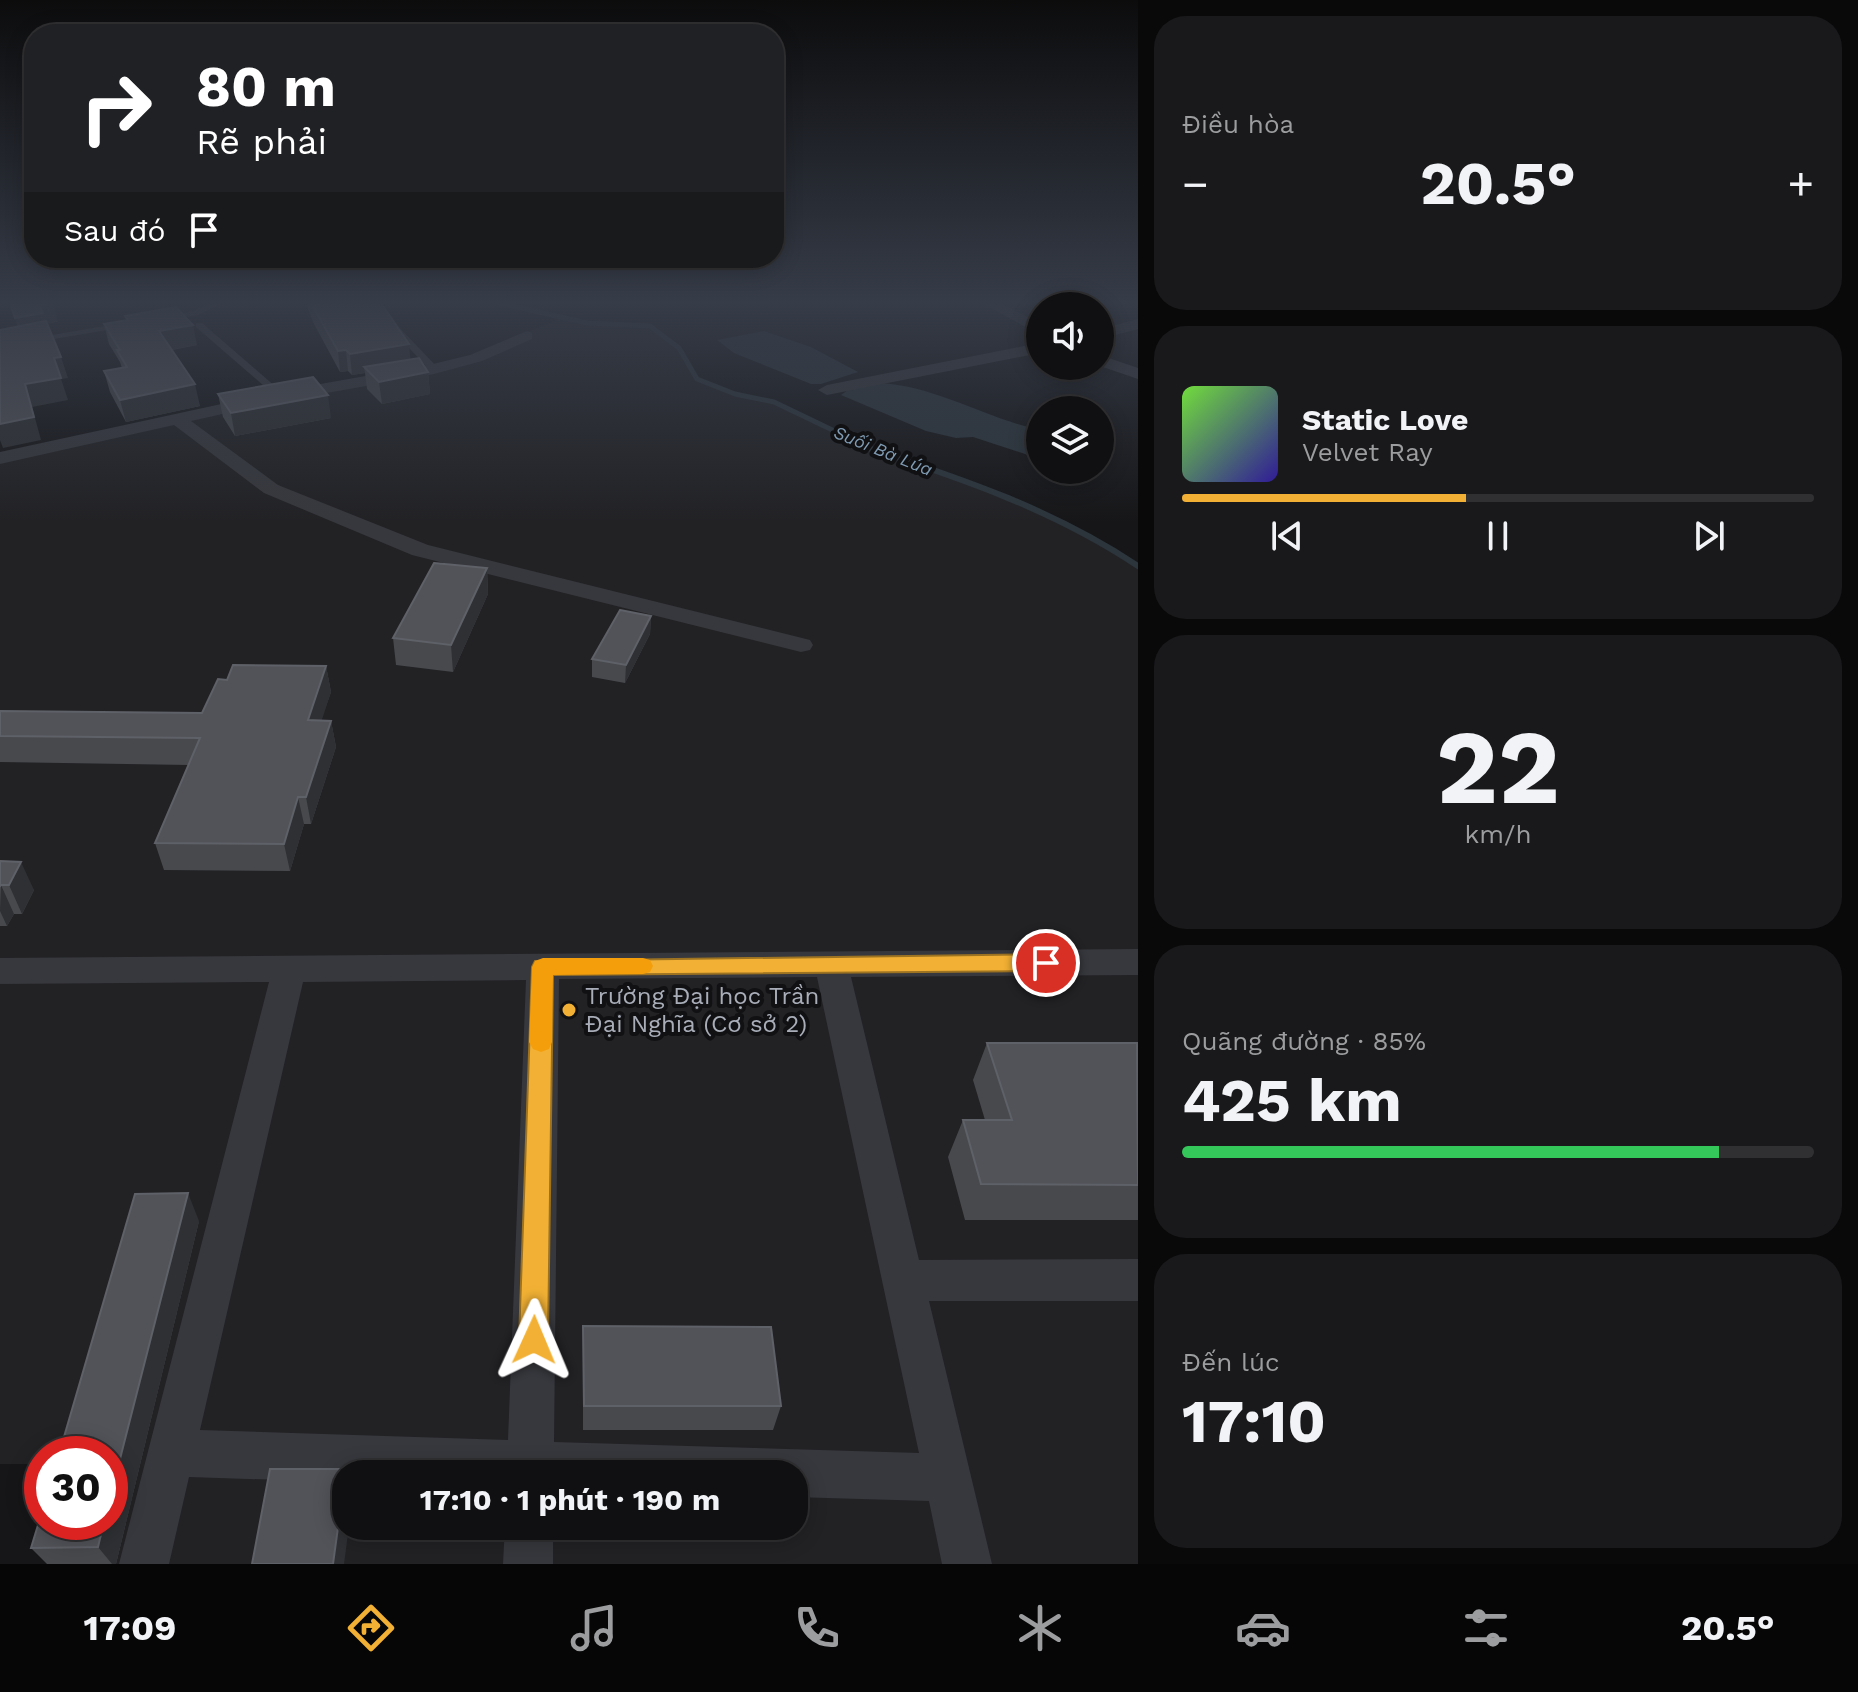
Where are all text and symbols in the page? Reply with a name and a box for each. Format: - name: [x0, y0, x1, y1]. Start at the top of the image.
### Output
- text: 80 m: [196, 54, 336, 120]
- icon: right: [64, 56, 168, 160]
- text: Điều hòa: [1182, 109, 1294, 139]
- text: Rẽ phải: [196, 121, 327, 163]
- text: 20.5°: [1420, 148, 1576, 219]
- text: −: [1182, 158, 1209, 210]
- text: +: [1787, 158, 1814, 210]
- icon: arrive: [182, 208, 226, 252]
- text: Sau đó: [64, 213, 166, 248]
- map controls: [1026, 292, 1114, 484]
- button: sound: [1026, 292, 1114, 380]
- button: layers: [1026, 396, 1114, 484]
- text: Static Love: [1302, 402, 1468, 437]
- water label: Suối Bà Lúa: [831, 421, 936, 480]
- text: Velvet Ray: [1302, 437, 1433, 467]
- icon: previous: [1265, 514, 1309, 558]
- icon: pause: [1476, 514, 1520, 558]
- icon: next: [1687, 514, 1731, 558]
- text: 22: [1436, 706, 1560, 828]
- text: km/h: [1465, 819, 1531, 849]
- pin: [1012, 929, 1080, 997]
- icon: arrive: [1024, 941, 1068, 985]
- place label: Trường Đại học Trần Đại Nghĩa (Cơ sở 2): [585, 982, 819, 1038]
- marker: Trường Đại học Trần Đại Nghĩa (Cơ sở 2): [560, 1001, 578, 1019]
- text: Quãng đường · 85%: [1182, 1026, 1426, 1056]
- text: 425 km: [1182, 1065, 1402, 1136]
- position arrow: [492, 1298, 576, 1382]
- text: Đến lúc: [1182, 1347, 1280, 1377]
- text: 17:10: [1182, 1386, 1326, 1457]
- speed limit sign: 30: [24, 1436, 128, 1540]
- text: 17:10 · 1 phút · 190 m: [420, 1482, 720, 1517]
- icon: directions: [343, 1600, 399, 1656]
- icon: music: [566, 1600, 622, 1656]
- icon: phone: [789, 1600, 845, 1656]
- icon: climate: [1012, 1600, 1068, 1656]
- icon: car: [1235, 1600, 1291, 1656]
- icon: filters: [1458, 1600, 1514, 1656]
- text: 17:09: [83, 1607, 176, 1649]
- text: 20.5°: [1681, 1607, 1774, 1649]

